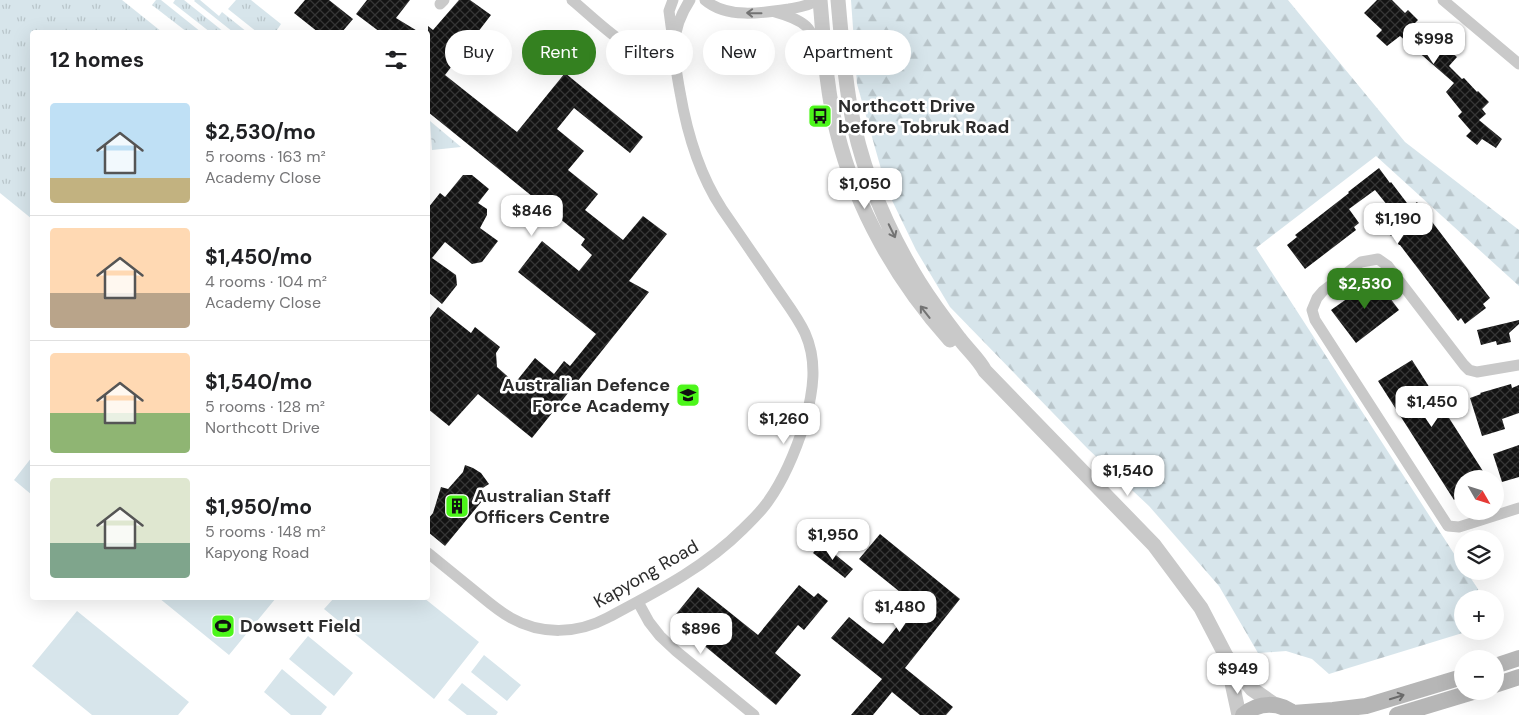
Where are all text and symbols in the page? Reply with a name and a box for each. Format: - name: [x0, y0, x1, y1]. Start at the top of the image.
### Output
- one-way arrow: [746, 8, 762, 17]
- pin: $998: [1404, 22, 1464, 65]
- text: $998: [1414, 28, 1454, 49]
- chip: Buy: [445, 30, 512, 75]
- chip: Rent: [522, 30, 596, 75]
- chip: Filters: [606, 30, 693, 75]
- chip: New: [703, 30, 775, 75]
- chip: Apartment: [785, 30, 911, 75]
- text: 12 homes: [50, 46, 144, 74]
- icon: filters: [382, 46, 410, 74]
- place label: Northcott Drive before Tobruk Road: [838, 94, 1009, 139]
- bus stop icon: Northcott Drive before Tobruk Road: [807, 103, 833, 129]
- text: $2,530/mo: [205, 118, 316, 146]
- icon: home: [90, 123, 150, 183]
- text: 5 rooms · 163 m²: [205, 146, 326, 167]
- text: Academy Close: [205, 167, 321, 188]
- pin: $1,050: [824, 168, 906, 210]
- text: $1,050: [839, 173, 891, 194]
- pin: $846: [502, 194, 562, 237]
- text: $846: [512, 200, 552, 221]
- pin: $1,190: [1357, 202, 1439, 245]
- text: $1,190: [1375, 208, 1421, 229]
- one-way arrow: [887, 223, 897, 238]
- text: $1,450/mo: [205, 243, 312, 271]
- icon: home: [90, 248, 150, 308]
- pin: $2,530: [1324, 268, 1406, 310]
- text: 4 rooms · 104 m²: [205, 271, 327, 292]
- text: $2,530: [1338, 273, 1392, 294]
- text: Academy Close: [205, 292, 321, 313]
- one-way arrow: [920, 306, 931, 319]
- text: $1,540/mo: [205, 368, 312, 396]
- icon: home: [90, 373, 150, 433]
- place label: Australian Defence Force Academy: [502, 373, 670, 418]
- school or university icon: Australian Defence Force Academy: [675, 382, 701, 408]
- pin: $1,450: [1391, 386, 1473, 428]
- text: $1,450: [1406, 391, 1458, 412]
- text: 5 rooms · 128 m²: [205, 396, 325, 417]
- pin: $1,260: [743, 402, 825, 445]
- text: $1,260: [759, 408, 809, 429]
- text: Northcott Drive: [205, 417, 320, 438]
- pin: $1,540: [1087, 454, 1169, 497]
- text: $1,540: [1102, 460, 1154, 481]
- north arrow: [1454, 470, 1504, 520]
- map controls: [1454, 470, 1504, 700]
- place label: Australian Staff Officers Centre: [474, 484, 611, 529]
- text: $1,950/mo: [205, 493, 312, 521]
- building icon: Australian Staff Officers Centre: [444, 493, 470, 519]
- icon: home: [90, 498, 150, 558]
- pin: $1,950: [792, 518, 874, 561]
- text: 5 rooms · 148 m²: [205, 521, 326, 542]
- text: $1,950: [808, 524, 858, 545]
- button: layers: [1454, 530, 1504, 580]
- street label: Kapyong Road: [589, 534, 703, 614]
- text: Kapyong Road: [205, 542, 309, 563]
- pin: $1,480: [859, 590, 941, 633]
- button: +: [1454, 590, 1504, 640]
- text: $1,480: [874, 596, 926, 617]
- pin: $896: [671, 612, 731, 655]
- sports icon: Dowsett Field: [210, 613, 236, 639]
- place label: Dowsett Field: [240, 614, 361, 638]
- text: $896: [681, 618, 721, 639]
- button: −: [1454, 650, 1504, 700]
- pin: $949: [1208, 652, 1268, 695]
- text: $949: [1218, 658, 1258, 679]
- one-way arrow: [1389, 691, 1405, 701]

